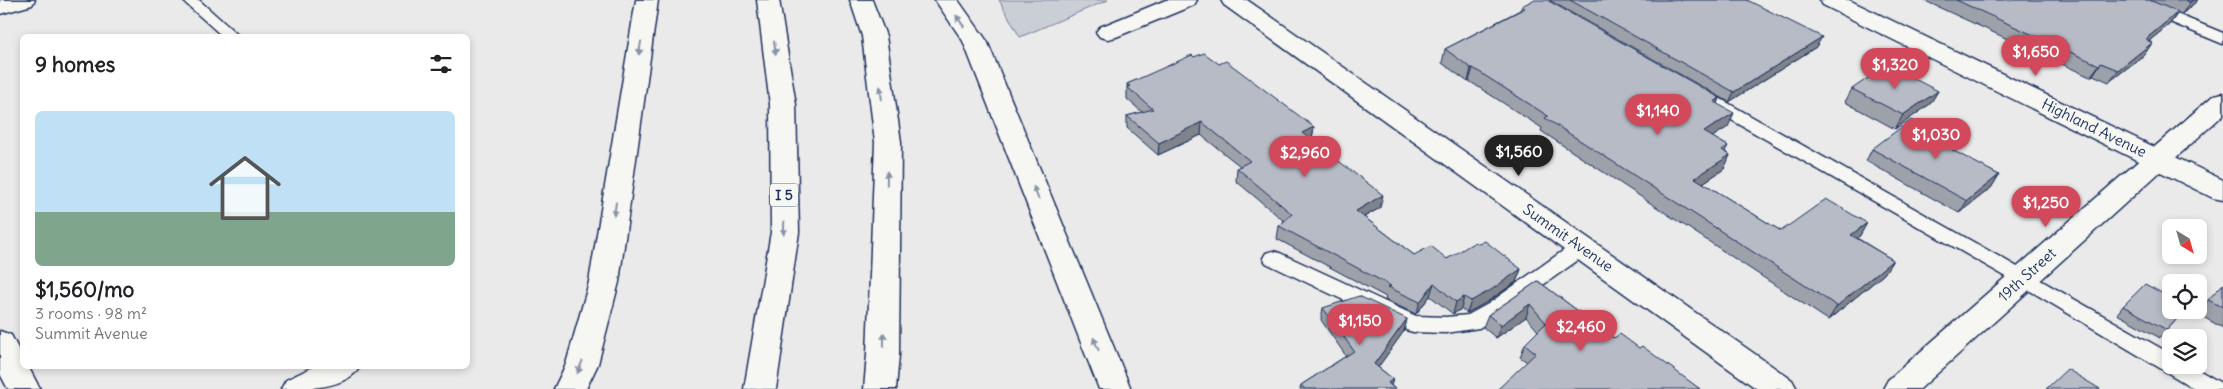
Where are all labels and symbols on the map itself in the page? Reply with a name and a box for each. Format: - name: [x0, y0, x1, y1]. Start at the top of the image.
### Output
- one-way arrow: [955, 14, 965, 28]
- pin: $1,650: [1995, 34, 2077, 77]
- one-way arrow: [772, 40, 780, 56]
- one-way arrow: [635, 41, 643, 57]
- pin: $1,320: [1854, 48, 1936, 90]
- one-way arrow: [877, 85, 885, 101]
- pin: $1,140: [1617, 94, 1699, 136]
- street label: Highland Avenue: [2039, 94, 2150, 161]
- pin: $1,030: [1895, 118, 1977, 160]
- pin: $1,560: [1478, 134, 1560, 177]
- pin: $2,960: [1264, 136, 1346, 178]
- one-way arrow: [883, 170, 891, 186]
- road number: I 5: [770, 184, 798, 206]
- one-way arrow: [1031, 186, 1039, 200]
- pin: $1,250: [2005, 186, 2087, 228]
- street label: Summit Avenue: [1520, 199, 1617, 276]
- one-way arrow: [611, 201, 619, 217]
- north arrow: [2162, 219, 2208, 264]
- one-way arrow: [780, 220, 788, 236]
- street label: 19th Street: [1994, 244, 2060, 306]
- pin: $1,150: [1319, 304, 1401, 346]
- pin: $2,460: [1540, 310, 1622, 352]
- one-way arrow: [880, 332, 888, 348]
- one-way arrow: [1092, 337, 1100, 351]
- one-way arrow: [576, 360, 584, 375]

